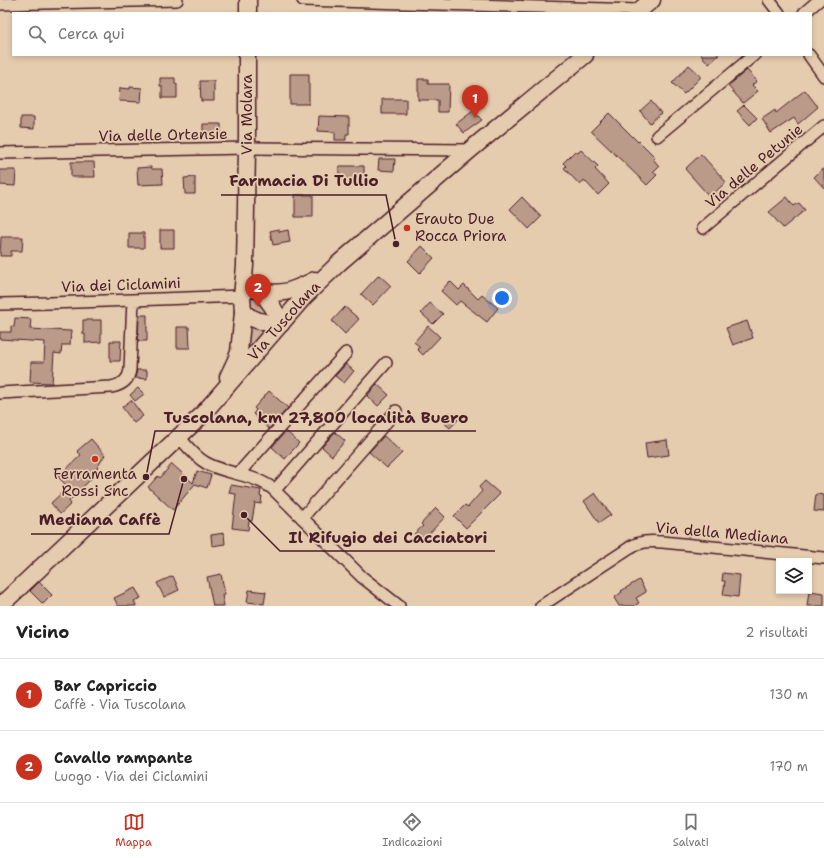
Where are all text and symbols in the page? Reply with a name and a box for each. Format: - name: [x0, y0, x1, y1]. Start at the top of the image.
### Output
- search box: [12, 12, 812, 56]
- icon: search: [26, 23, 48, 45]
- text: Cerca qui: [58, 24, 125, 44]
- street label: Via Molara: [237, 74, 257, 155]
- pin: 1: [462, 85, 488, 118]
- street label: Via delle Petunie: [701, 119, 807, 213]
- street label: Via delle Ortensie: [98, 124, 228, 146]
- callout: Farmacia Di Tullio: [221, 167, 386, 195]
- text: Farmacia Di Tullio: [229, 170, 379, 191]
- place label: Erauto Due Rocca Priora: [415, 209, 507, 246]
- marker: Erauto Due Rocca Priora: [402, 223, 412, 233]
- street label: Via dei Ciclamini: [61, 273, 181, 297]
- pin: 2: [245, 274, 271, 307]
- street label: Via Tuscolana: [243, 276, 325, 365]
- your location: [492, 288, 512, 308]
- callout: Tuscolana, km 27,800 località Buero: [155, 403, 476, 431]
- text: Tuscolana, km 27,800 località Buero: [164, 407, 468, 428]
- marker: Ferramenta Rossi Snc: [90, 454, 100, 464]
- place label: Ferramenta Rossi Snc: [53, 464, 138, 501]
- callout: Mediana Caffè: [31, 506, 169, 534]
- text: Mediana Caffè: [39, 509, 162, 530]
- street label: Via della Mediana: [655, 517, 790, 549]
- callout: Il Rifugio dei Cacciatori: [280, 523, 495, 551]
- text: Il Rifugio dei Cacciatori: [289, 527, 488, 548]
- map controls: [776, 558, 812, 594]
- button: layers: [776, 558, 812, 594]
- text: Vicino: [16, 621, 69, 643]
- text: 2 risultati: [745, 624, 808, 641]
- text: Bar Capriccio: [54, 676, 157, 696]
- text: 1: [26, 686, 32, 703]
- text: 130 m: [770, 686, 808, 703]
- text: Caffè · Via Tuscolana: [54, 696, 186, 713]
- text: Cavallo rampante: [54, 748, 193, 768]
- text: 2: [24, 758, 34, 775]
- text: 170 m: [770, 758, 808, 775]
- text: Luogo · Via dei Ciclamini: [54, 768, 208, 785]
- tab: Mappa: [115, 811, 152, 850]
- tab: Indicazioni: [382, 811, 442, 850]
- tab: Salvati: [673, 811, 709, 850]

